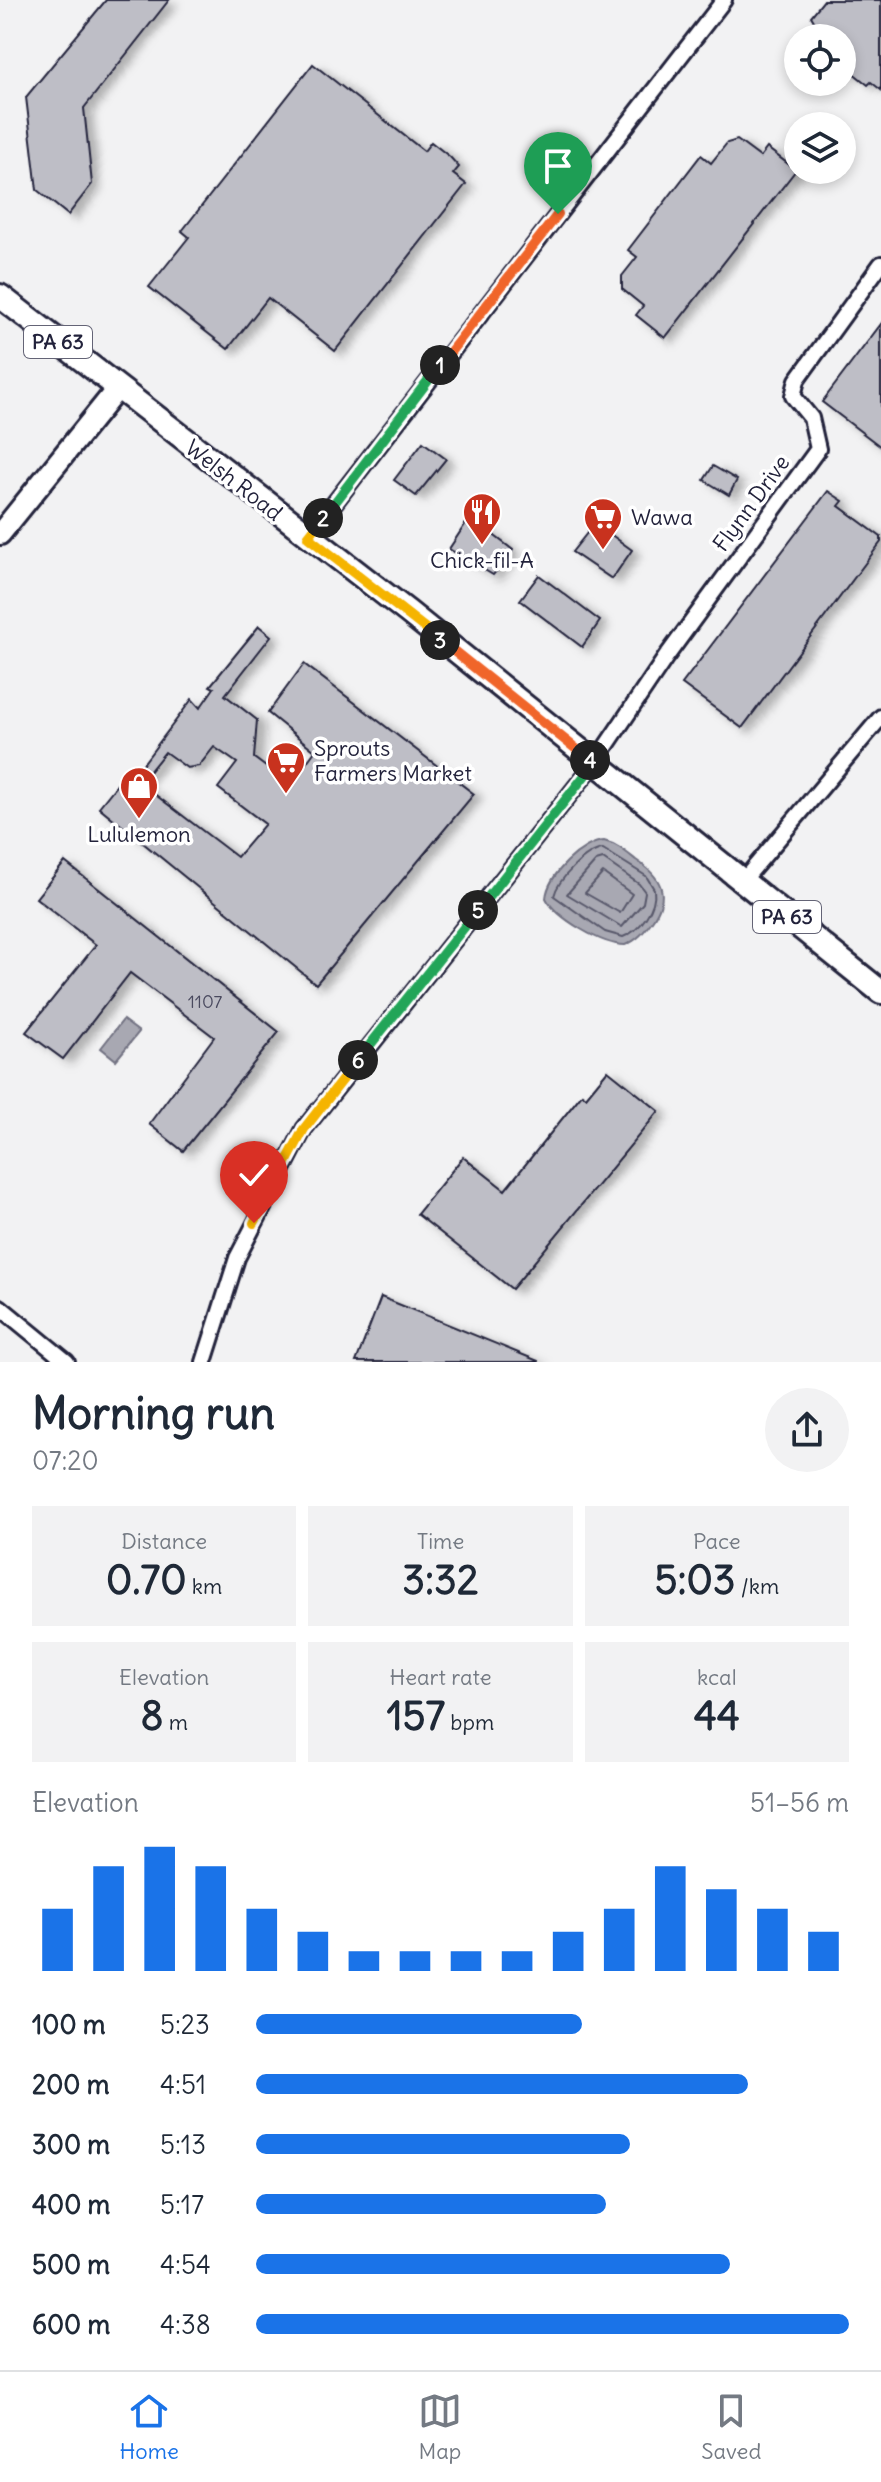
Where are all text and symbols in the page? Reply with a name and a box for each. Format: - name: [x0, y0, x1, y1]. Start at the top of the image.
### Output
- map controls: [784, 24, 856, 184]
- button: locate: [784, 24, 856, 96]
- button: layers: [784, 112, 856, 184]
- pin: [524, 132, 592, 214]
- icon: arrive: [536, 144, 580, 188]
- road number: PA 63: [24, 326, 92, 358]
- pin: 1: [420, 345, 460, 385]
- text: 1: [436, 351, 444, 379]
- street label: Welsh Road: [180, 433, 288, 527]
- street label: Flynn Drive: [707, 449, 795, 557]
- restaurant icon: Chick-fil-A: [461, 491, 503, 546]
- supermarket icon: Wawa: [582, 496, 624, 551]
- pin: 2: [303, 498, 343, 538]
- place label: Wawa: [631, 503, 693, 531]
- text: 2: [317, 504, 329, 532]
- place label: Chick-fil-A: [430, 546, 534, 574]
- pin: 3: [420, 620, 460, 660]
- text: 3: [434, 626, 446, 654]
- place label: Sprouts Farmers Market: [314, 734, 472, 787]
- supermarket icon: Sprouts Farmers Market: [265, 740, 307, 795]
- pin: 4: [570, 740, 610, 780]
- text: 4: [584, 746, 596, 774]
- shop icon: Lululemon: [118, 765, 160, 820]
- place label: Lululemon: [87, 820, 191, 848]
- pin: 5: [458, 890, 498, 930]
- text: 5: [472, 896, 484, 924]
- road number: PA 63: [753, 901, 821, 933]
- house number: 1107: [188, 990, 223, 1013]
- pin: 6: [338, 1040, 378, 1080]
- text: 6: [352, 1046, 364, 1074]
- pin: [220, 1141, 288, 1223]
- icon: check: [232, 1153, 276, 1197]
- text: Morning run: [32, 1386, 275, 1441]
- button: share: [765, 1388, 849, 1472]
- text: 07:20: [32, 1444, 99, 1477]
- text: Distance: [121, 1527, 207, 1555]
- text: Time: [417, 1527, 464, 1555]
- text: Pace: [693, 1527, 741, 1555]
- text: 0.70: [106, 1555, 187, 1605]
- text: 3:32: [402, 1555, 479, 1605]
- text: 5:03: [654, 1555, 736, 1605]
- text: km: [187, 1572, 222, 1600]
- text: /km: [736, 1572, 779, 1600]
- text: Elevation: [119, 1663, 209, 1691]
- text: Heart rate: [389, 1663, 492, 1691]
- text: kcal: [697, 1663, 737, 1691]
- text: 8: [140, 1691, 163, 1741]
- text: 157: [387, 1691, 445, 1741]
- text: 44: [694, 1691, 740, 1741]
- text: m: [163, 1708, 188, 1736]
- text: bpm: [445, 1708, 494, 1736]
- text: Elevation: [32, 1786, 139, 1819]
- text: 51–56 m: [750, 1786, 849, 1819]
- text: 100 m: [32, 2008, 106, 2041]
- text: 5:23: [160, 2008, 210, 2041]
- text: 200 m: [32, 2068, 109, 2101]
- text: 4:51: [160, 2068, 206, 2101]
- text: 300 m: [32, 2128, 110, 2161]
- text: 5:13: [160, 2128, 206, 2161]
- text: 400 m: [32, 2188, 110, 2221]
- text: 5:17: [160, 2188, 204, 2221]
- text: 500 m: [32, 2248, 110, 2281]
- text: 4:54: [160, 2248, 211, 2281]
- text: 600 m: [32, 2308, 110, 2341]
- text: 4:38: [160, 2308, 211, 2341]
- tab: Home: [120, 2389, 179, 2465]
- tab: Map: [418, 2389, 462, 2465]
- tab: Saved: [701, 2389, 761, 2465]

